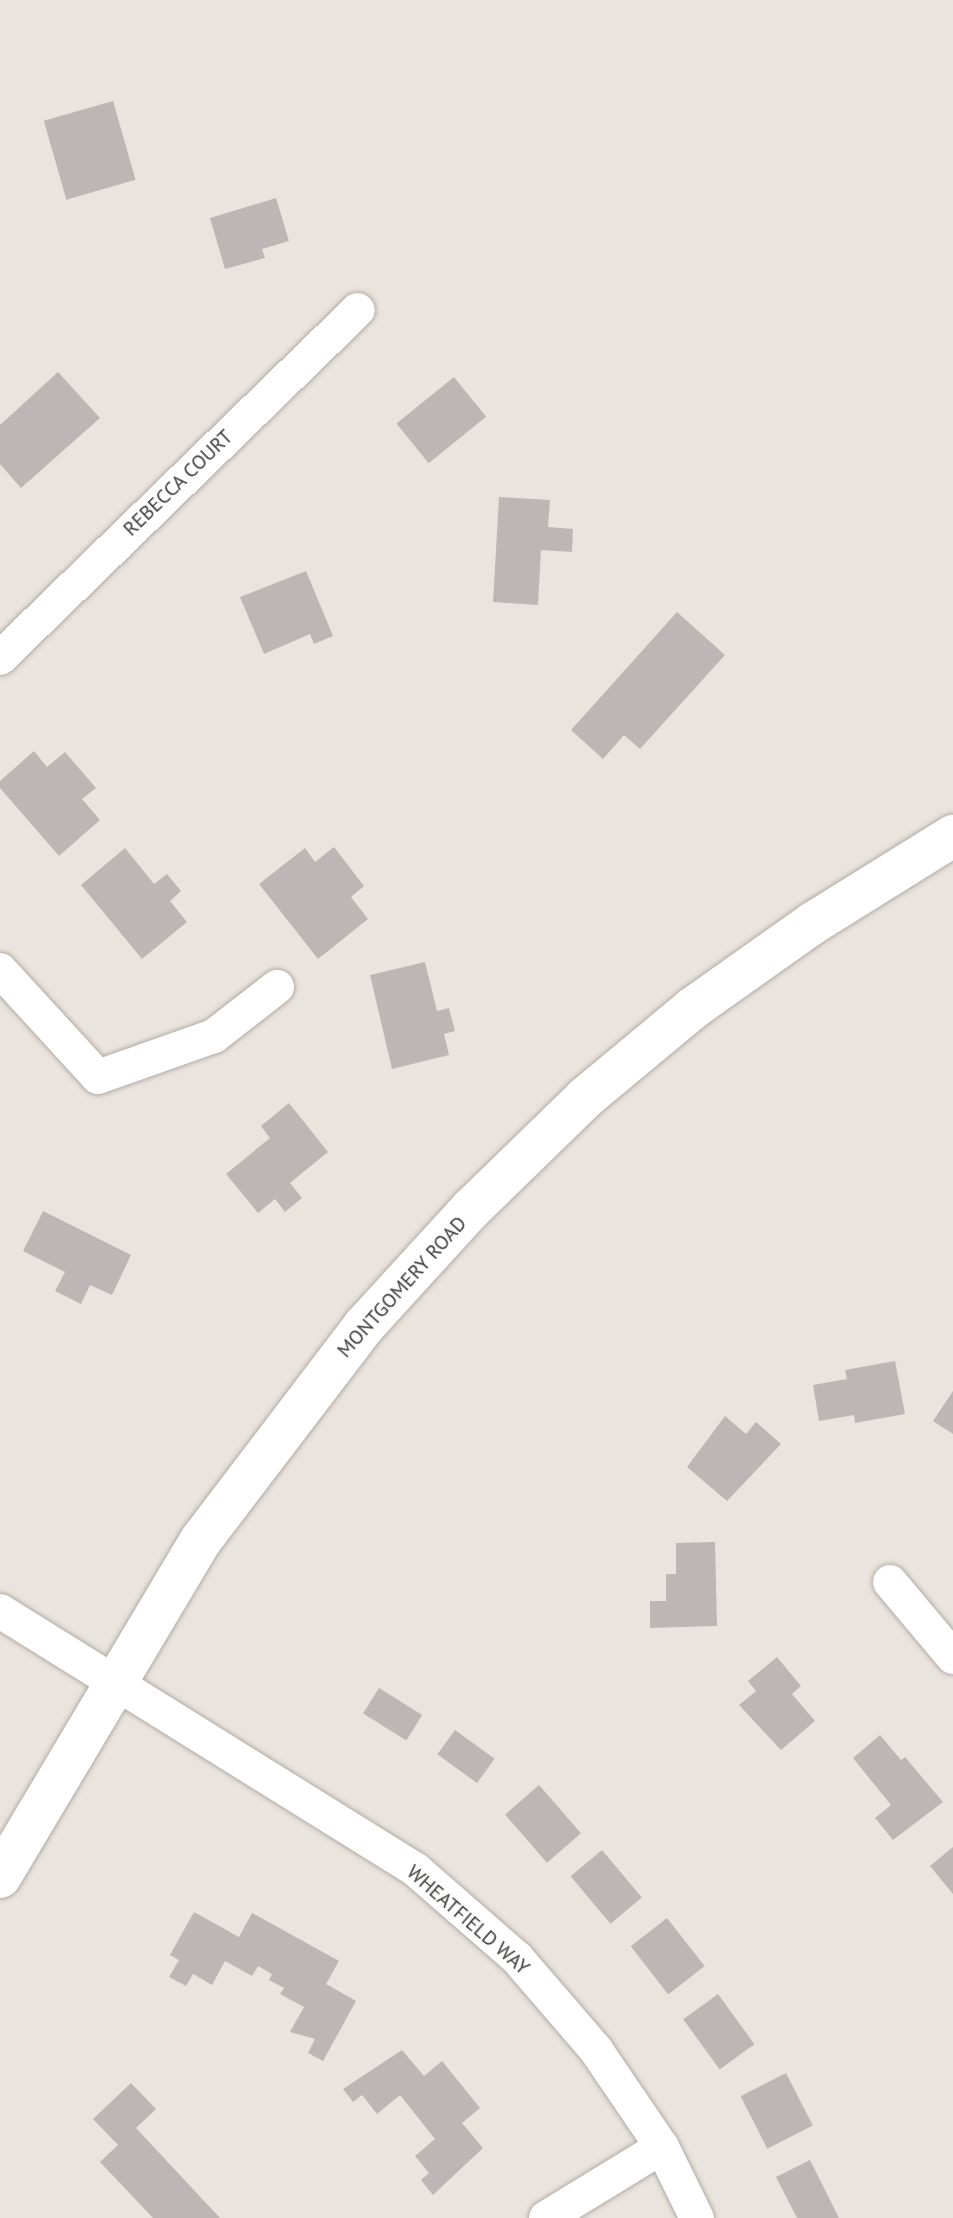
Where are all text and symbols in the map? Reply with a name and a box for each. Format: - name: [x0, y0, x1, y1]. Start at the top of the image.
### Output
- street label: REBECCA COURT: [118, 425, 238, 541]
- street label: MONTGOMERY ROAD: [332, 1211, 472, 1363]
- street label: WHEATFIELD WAY: [402, 1860, 534, 1980]

